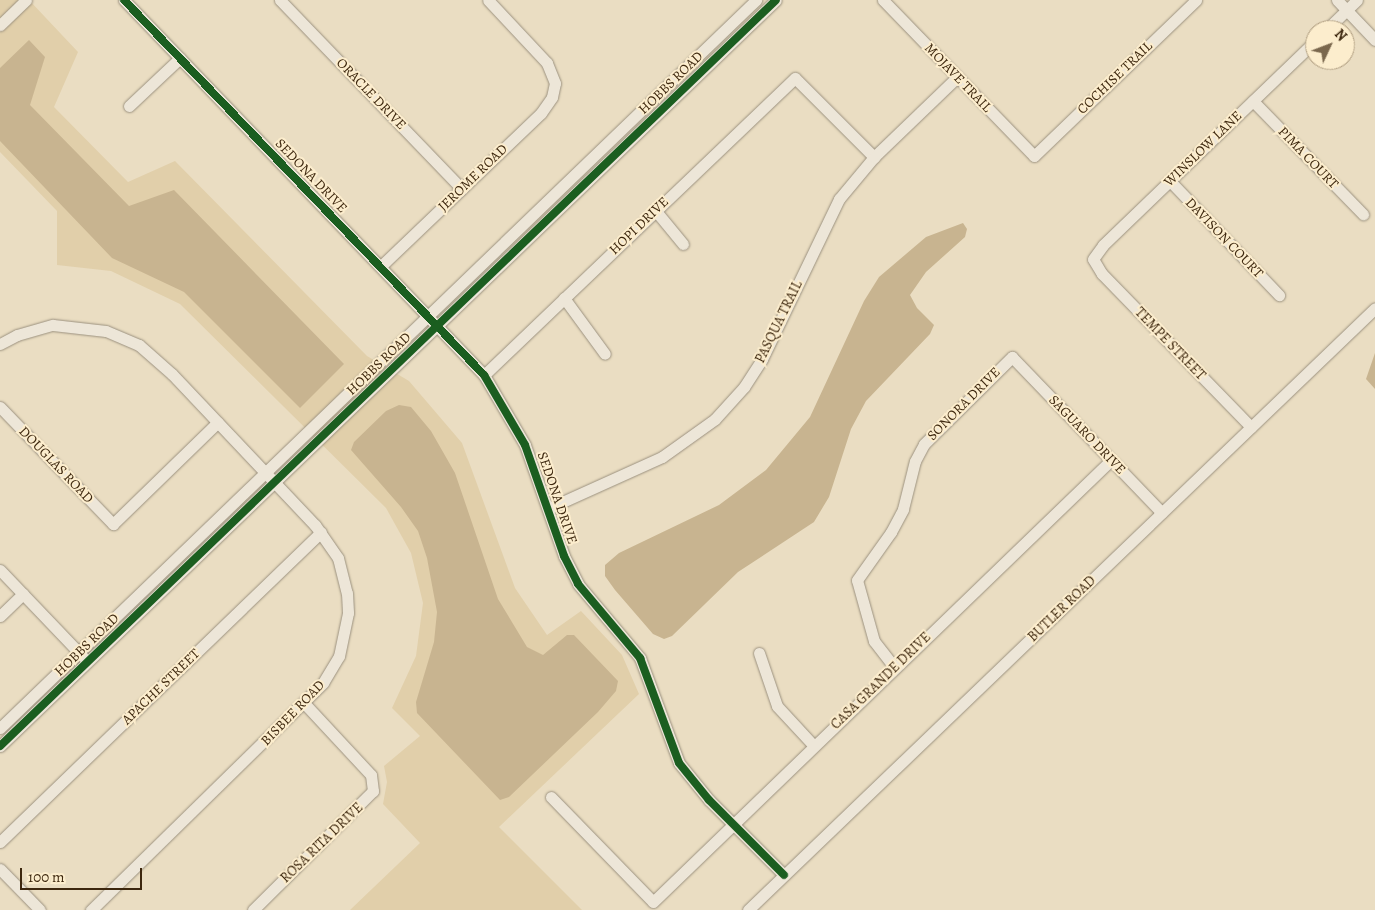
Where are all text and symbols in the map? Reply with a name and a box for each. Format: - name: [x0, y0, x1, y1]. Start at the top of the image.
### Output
- north arrow: [1305, 20, 1355, 70]
- text: N: [1330, 25, 1351, 45]
- street label: COCHISE TRAIL: [1074, 38, 1156, 118]
- street label: MOJAVE TRAIL: [921, 40, 995, 116]
- street label: HOBBS ROAD: [635, 48, 707, 118]
- street label: ORACLE DRIVE: [333, 55, 409, 133]
- street label: WINSLOW LANE: [1161, 108, 1245, 190]
- street label: PIMA COURT: [1274, 124, 1342, 192]
- street label: SEDONA DRIVE: [271, 136, 351, 216]
- street label: JEROME ROAD: [435, 141, 511, 215]
- street label: HOPI DRIVE: [606, 194, 672, 258]
- street label: DAVISON COURT: [1182, 194, 1266, 282]
- street label: PASQUA TRAIL: [752, 278, 806, 366]
- street label: TEMPE STREET: [1131, 304, 1209, 384]
- street label: HOBBS ROAD: [343, 329, 415, 399]
- street label: SONORA DRIVE: [924, 364, 1004, 444]
- street label: SAGUARO DRIVE: [1045, 392, 1129, 478]
- street label: DOUGLAS ROAD: [15, 423, 97, 507]
- street label: SEDONA DRIVE: [533, 450, 581, 546]
- street label: BUTLER ROAD: [1025, 572, 1099, 646]
- street label: HOBBS ROAD: [51, 610, 123, 680]
- street label: CASA GRANDE DRIVE: [827, 629, 935, 733]
- street label: APACHE STREET: [119, 646, 203, 728]
- street label: BISBEE ROAD: [258, 677, 328, 749]
- street label: ROSA RITA DRIVE: [277, 799, 367, 887]
- scale bar: [22, 858, 145, 890]
- text: 100 m: [28, 867, 65, 887]

